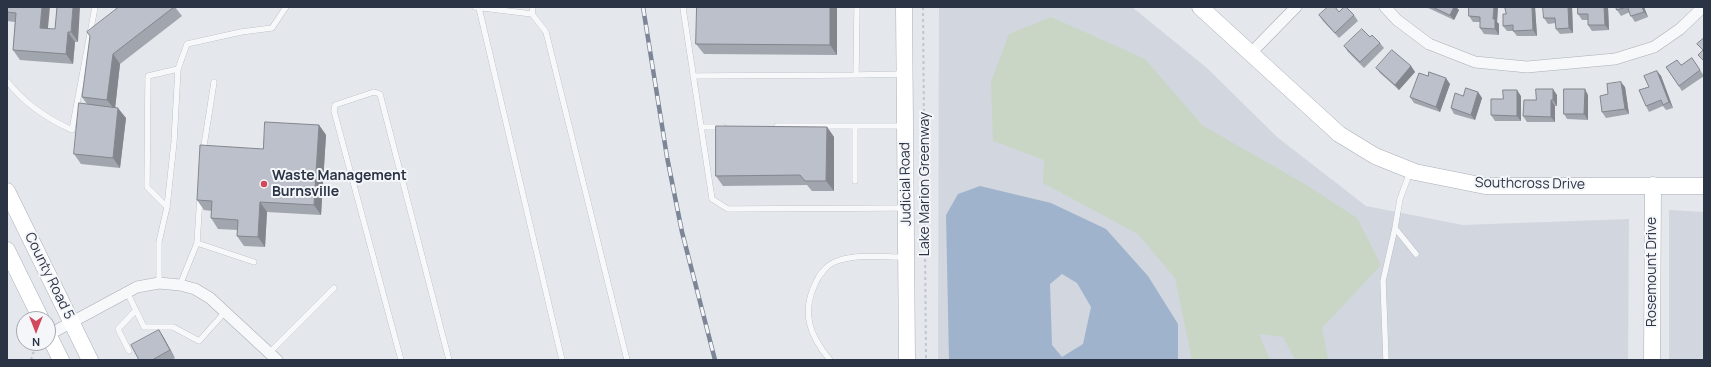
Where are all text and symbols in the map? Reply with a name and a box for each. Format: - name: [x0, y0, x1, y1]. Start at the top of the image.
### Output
- street label: Lake Marion Greenway: [917, 112, 933, 256]
- street label: Judicial Road: [897, 142, 915, 226]
- place label: Waste Management Burnsville: [272, 168, 407, 200]
- street label: Southcross Drive: [1475, 175, 1585, 193]
- marker: Waste Management Burnsville: [259, 179, 269, 189]
- street label: Rosemount Drive: [1644, 217, 1660, 327]
- street label: County Road 5: [21, 230, 77, 322]
- north arrow: [16, 311, 56, 351]
- text: N: [32, 335, 40, 350]

